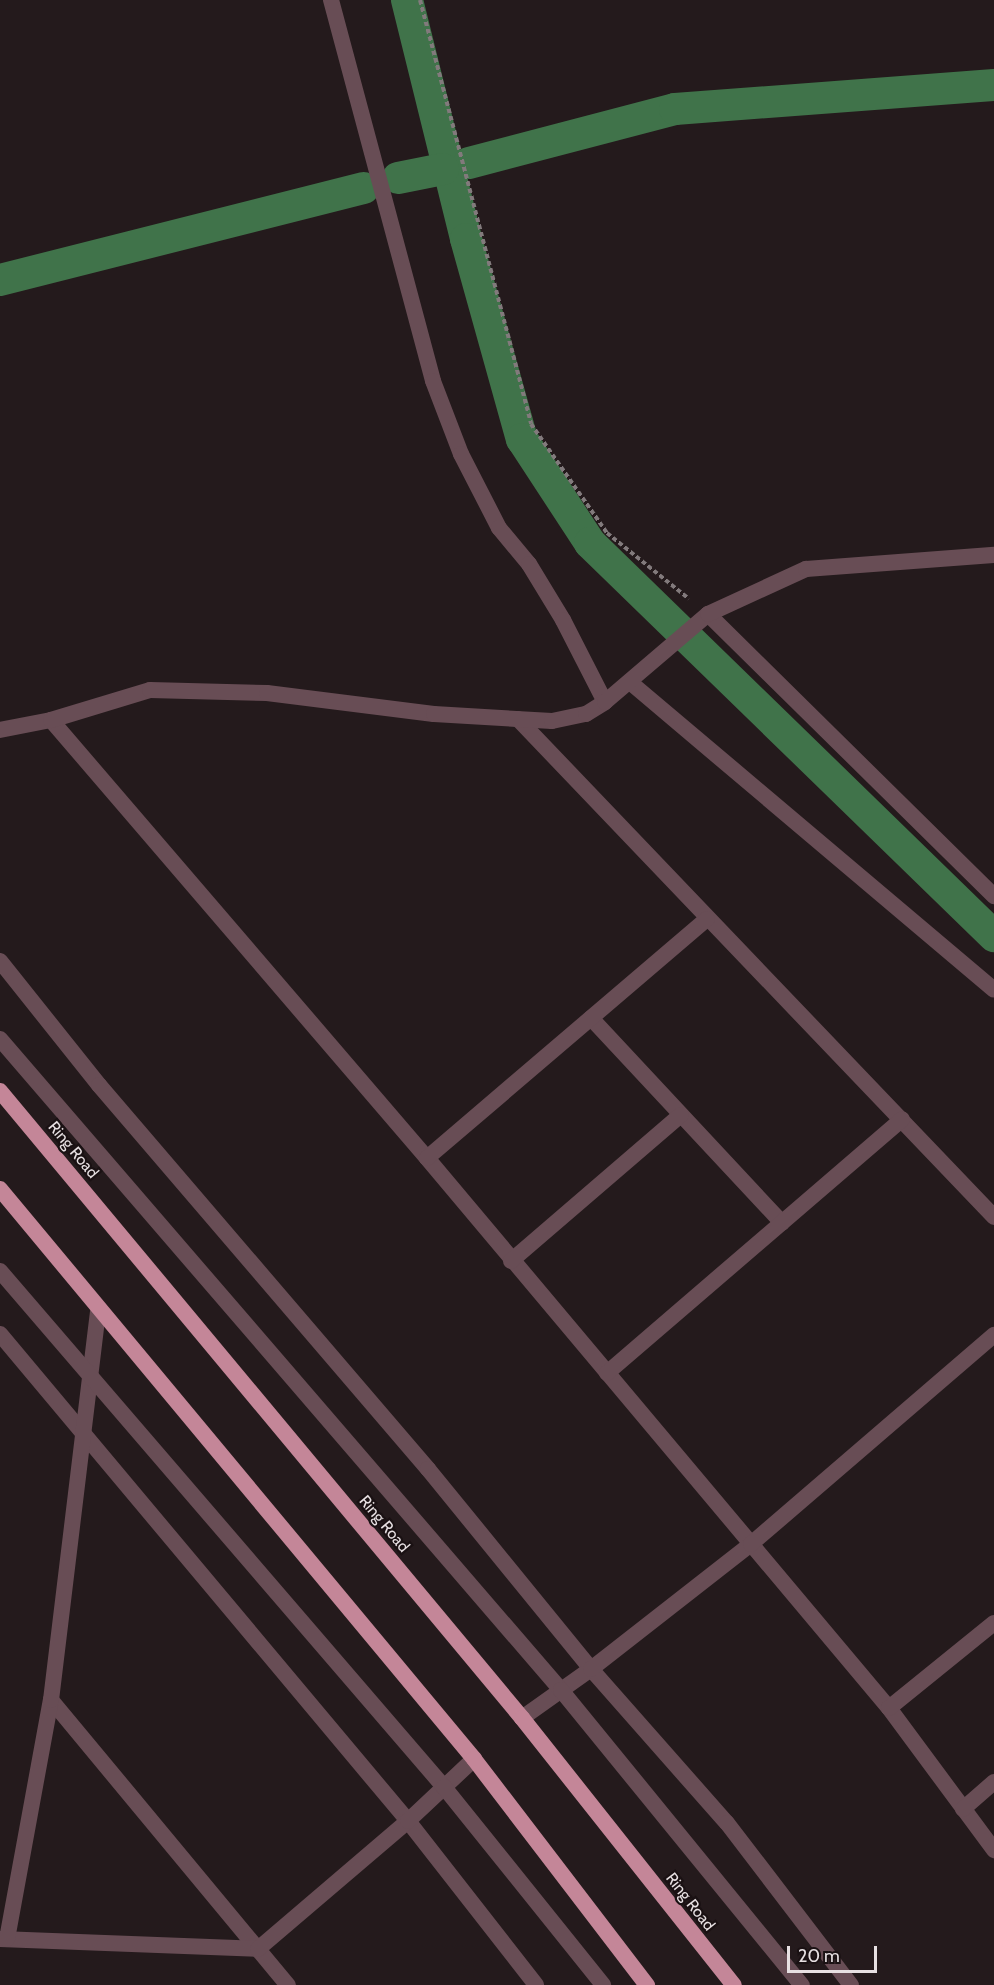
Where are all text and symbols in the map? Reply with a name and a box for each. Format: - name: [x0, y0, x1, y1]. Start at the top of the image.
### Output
- street label: Ring Road: [44, 1118, 102, 1182]
- street label: Ring Road: [355, 1492, 413, 1556]
- street label: Ring Road: [661, 1869, 719, 1935]
- scale bar: [790, 1934, 880, 1972]
- text: 20 m: [798, 1945, 840, 1967]

